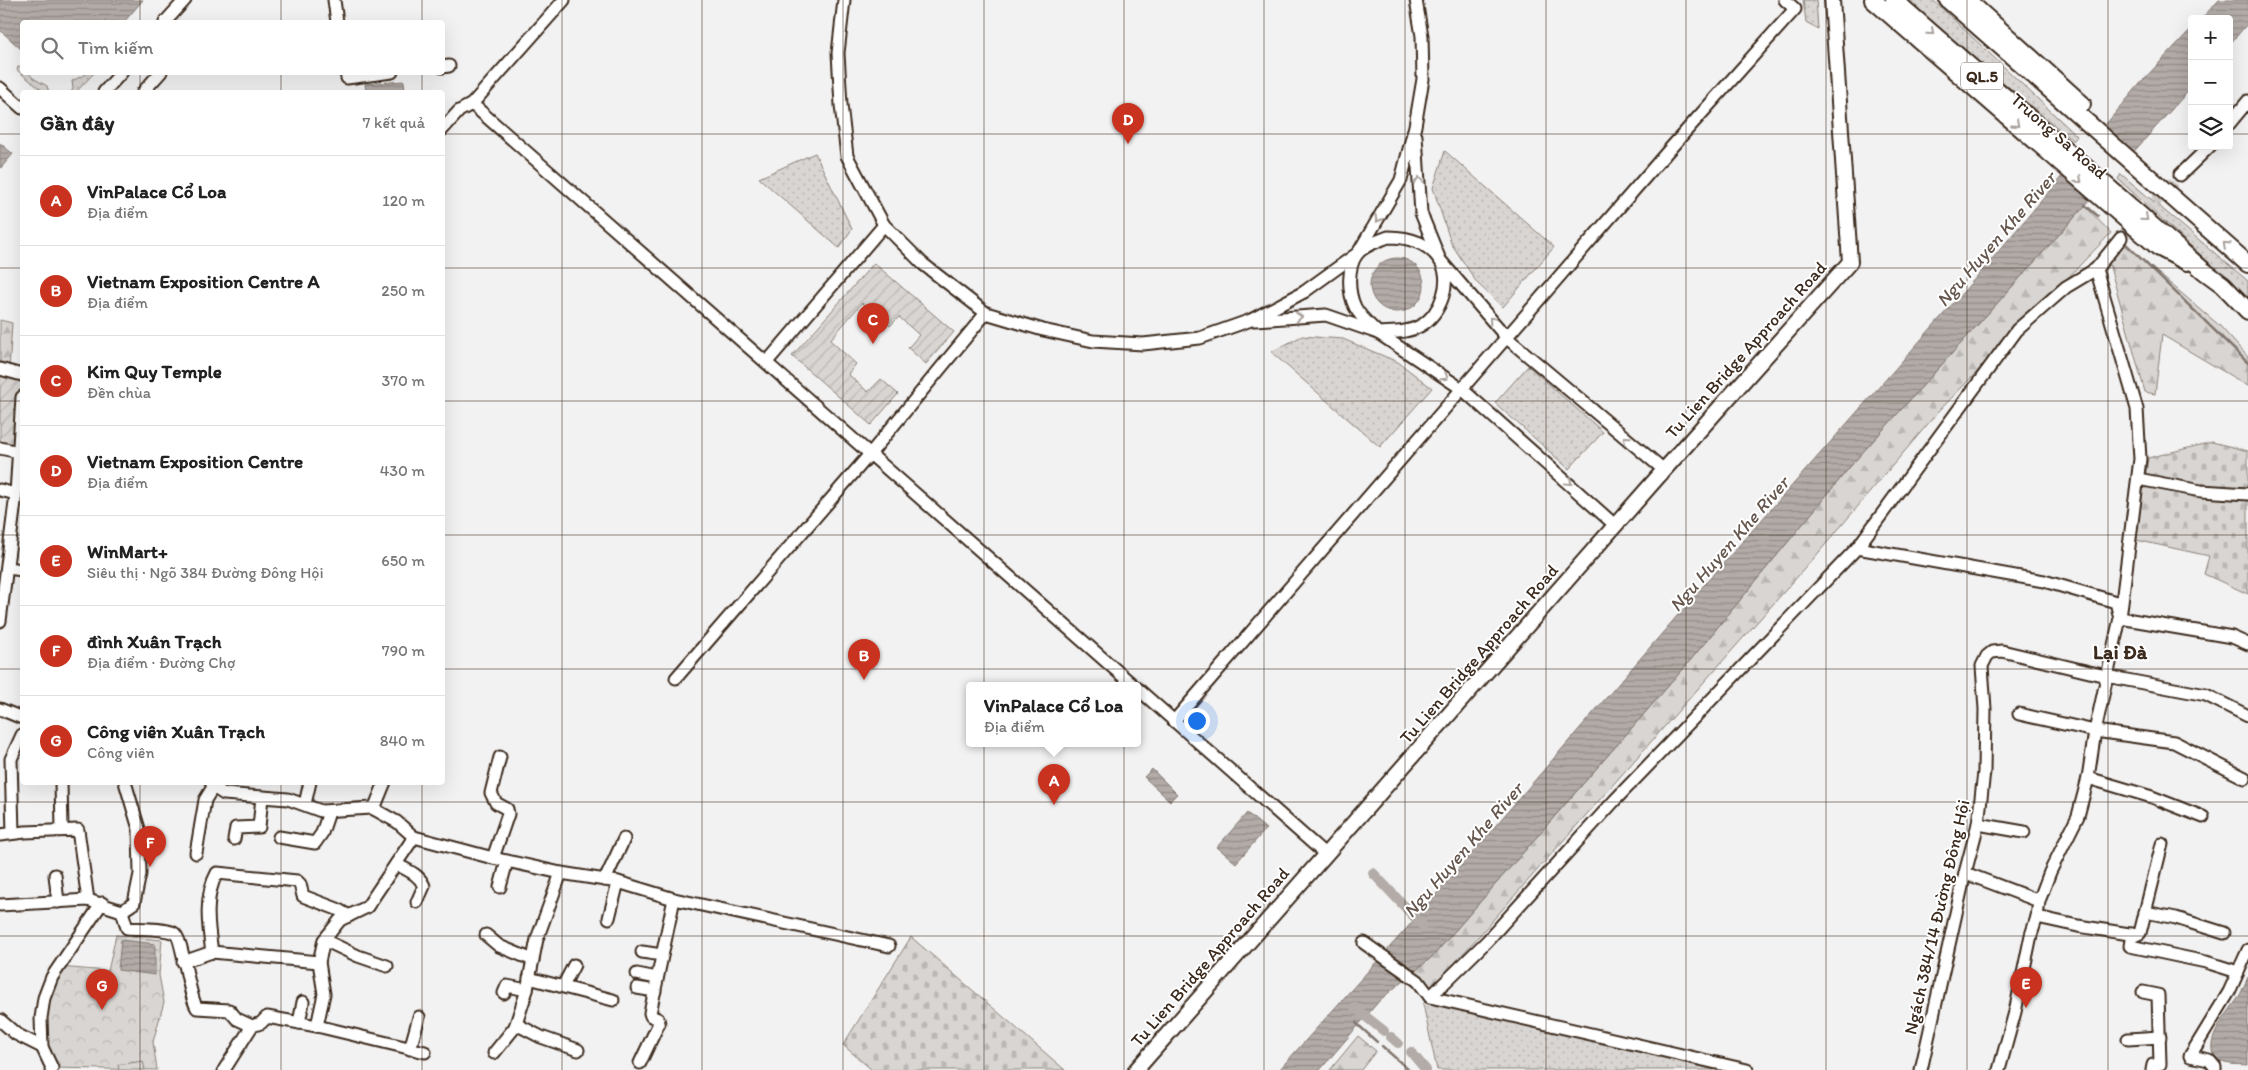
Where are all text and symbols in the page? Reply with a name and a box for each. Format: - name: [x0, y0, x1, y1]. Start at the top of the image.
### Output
- map controls: [2188, 15, 2233, 150]
- button: +: [2188, 15, 2233, 60]
- search box: [20, 20, 445, 75]
- one-way arrow: [1926, 26, 1935, 35]
- icon: search: [38, 34, 66, 62]
- text: Tìm kiếm: [78, 36, 153, 59]
- button: −: [2188, 60, 2233, 105]
- road number: QL.5: [1961, 62, 2003, 90]
- street label: Truong Sa Road: [2006, 88, 2112, 184]
- pin: D: [1112, 103, 1144, 144]
- button: layers: [2188, 105, 2233, 150]
- text: Gần đây: [40, 110, 114, 135]
- text: 7 kết quả: [363, 113, 425, 132]
- one-way arrow: [2011, 119, 2020, 128]
- water label: Ngu Huyen Khe River: [1931, 165, 2063, 311]
- one-way arrow: [2074, 174, 2083, 183]
- one-way arrow: [1413, 176, 1424, 184]
- text: VinPalace Cổ Loa: [87, 180, 226, 203]
- text: A: [51, 191, 61, 210]
- text: 120 m: [382, 191, 425, 210]
- text: Địa điểm: [87, 203, 148, 222]
- one-way arrow: [2139, 212, 2148, 221]
- one-way arrow: [1374, 213, 1384, 222]
- one-way arrow: [2222, 242, 2231, 251]
- street label: Tu Lien Bridge Approach Road: [1661, 257, 1831, 443]
- text: Vietnam Exposition Centre A: [87, 270, 320, 293]
- text: B: [51, 281, 61, 300]
- text: 250 m: [381, 281, 425, 300]
- text: Địa điểm: [87, 293, 148, 312]
- pin: C: [857, 303, 889, 344]
- one-way arrow: [1295, 312, 1303, 323]
- one-way arrow: [1488, 316, 1497, 325]
- text: Kim Quy Temple: [87, 360, 222, 383]
- text: C: [51, 371, 61, 390]
- text: 370 m: [381, 371, 425, 390]
- one-way arrow: [1440, 371, 1449, 380]
- text: Đền chùa: [87, 383, 151, 402]
- one-way arrow: [1623, 436, 1632, 445]
- text: Vietnam Exposition Centre: [87, 450, 303, 473]
- text: D: [51, 461, 61, 480]
- text: 430 m: [380, 461, 425, 480]
- water label: Ngu Huyen Khe River: [1664, 470, 1796, 616]
- text: Địa điểm: [87, 473, 148, 492]
- one-way arrow: [1564, 476, 1573, 485]
- text: WinMart+: [87, 540, 168, 563]
- text: E: [52, 551, 60, 570]
- text: 650 m: [381, 551, 425, 570]
- street label: Tu Lien Bridge Approach Road: [1395, 560, 1563, 748]
- text: Siêu thị · Ngõ 384 Đường Đông Hội: [87, 563, 324, 582]
- text: đình Xuân Trạch: [87, 630, 221, 653]
- pin: B: [848, 639, 880, 680]
- district label: Lại Đà: [2093, 640, 2148, 664]
- text: F: [52, 641, 60, 660]
- text: 790 m: [382, 641, 425, 660]
- text: Địa điểm · Đường Chợ: [87, 653, 235, 672]
- popup: [966, 682, 1141, 747]
- text: VinPalace Cổ Loa: [984, 694, 1123, 717]
- your location: [1184, 708, 1210, 734]
- text: Địa điểm: [984, 717, 1045, 736]
- text: Công viên Xuân Trạch: [87, 720, 265, 743]
- text: G: [50, 731, 62, 750]
- text: 840 m: [380, 731, 425, 750]
- text: Công viên: [87, 743, 154, 762]
- pin: A: [1038, 764, 1070, 805]
- water label: Ngu Huyen Khe River: [1398, 776, 1530, 922]
- street label: Ngách 384/14 Đường Đông Hội: [1899, 797, 1975, 1037]
- pin: F: [134, 826, 166, 867]
- street label: Tu Lien Bridge Approach Road: [1126, 863, 1294, 1051]
- pin: E: [2010, 967, 2042, 1008]
- pin: G: [86, 969, 118, 1010]

